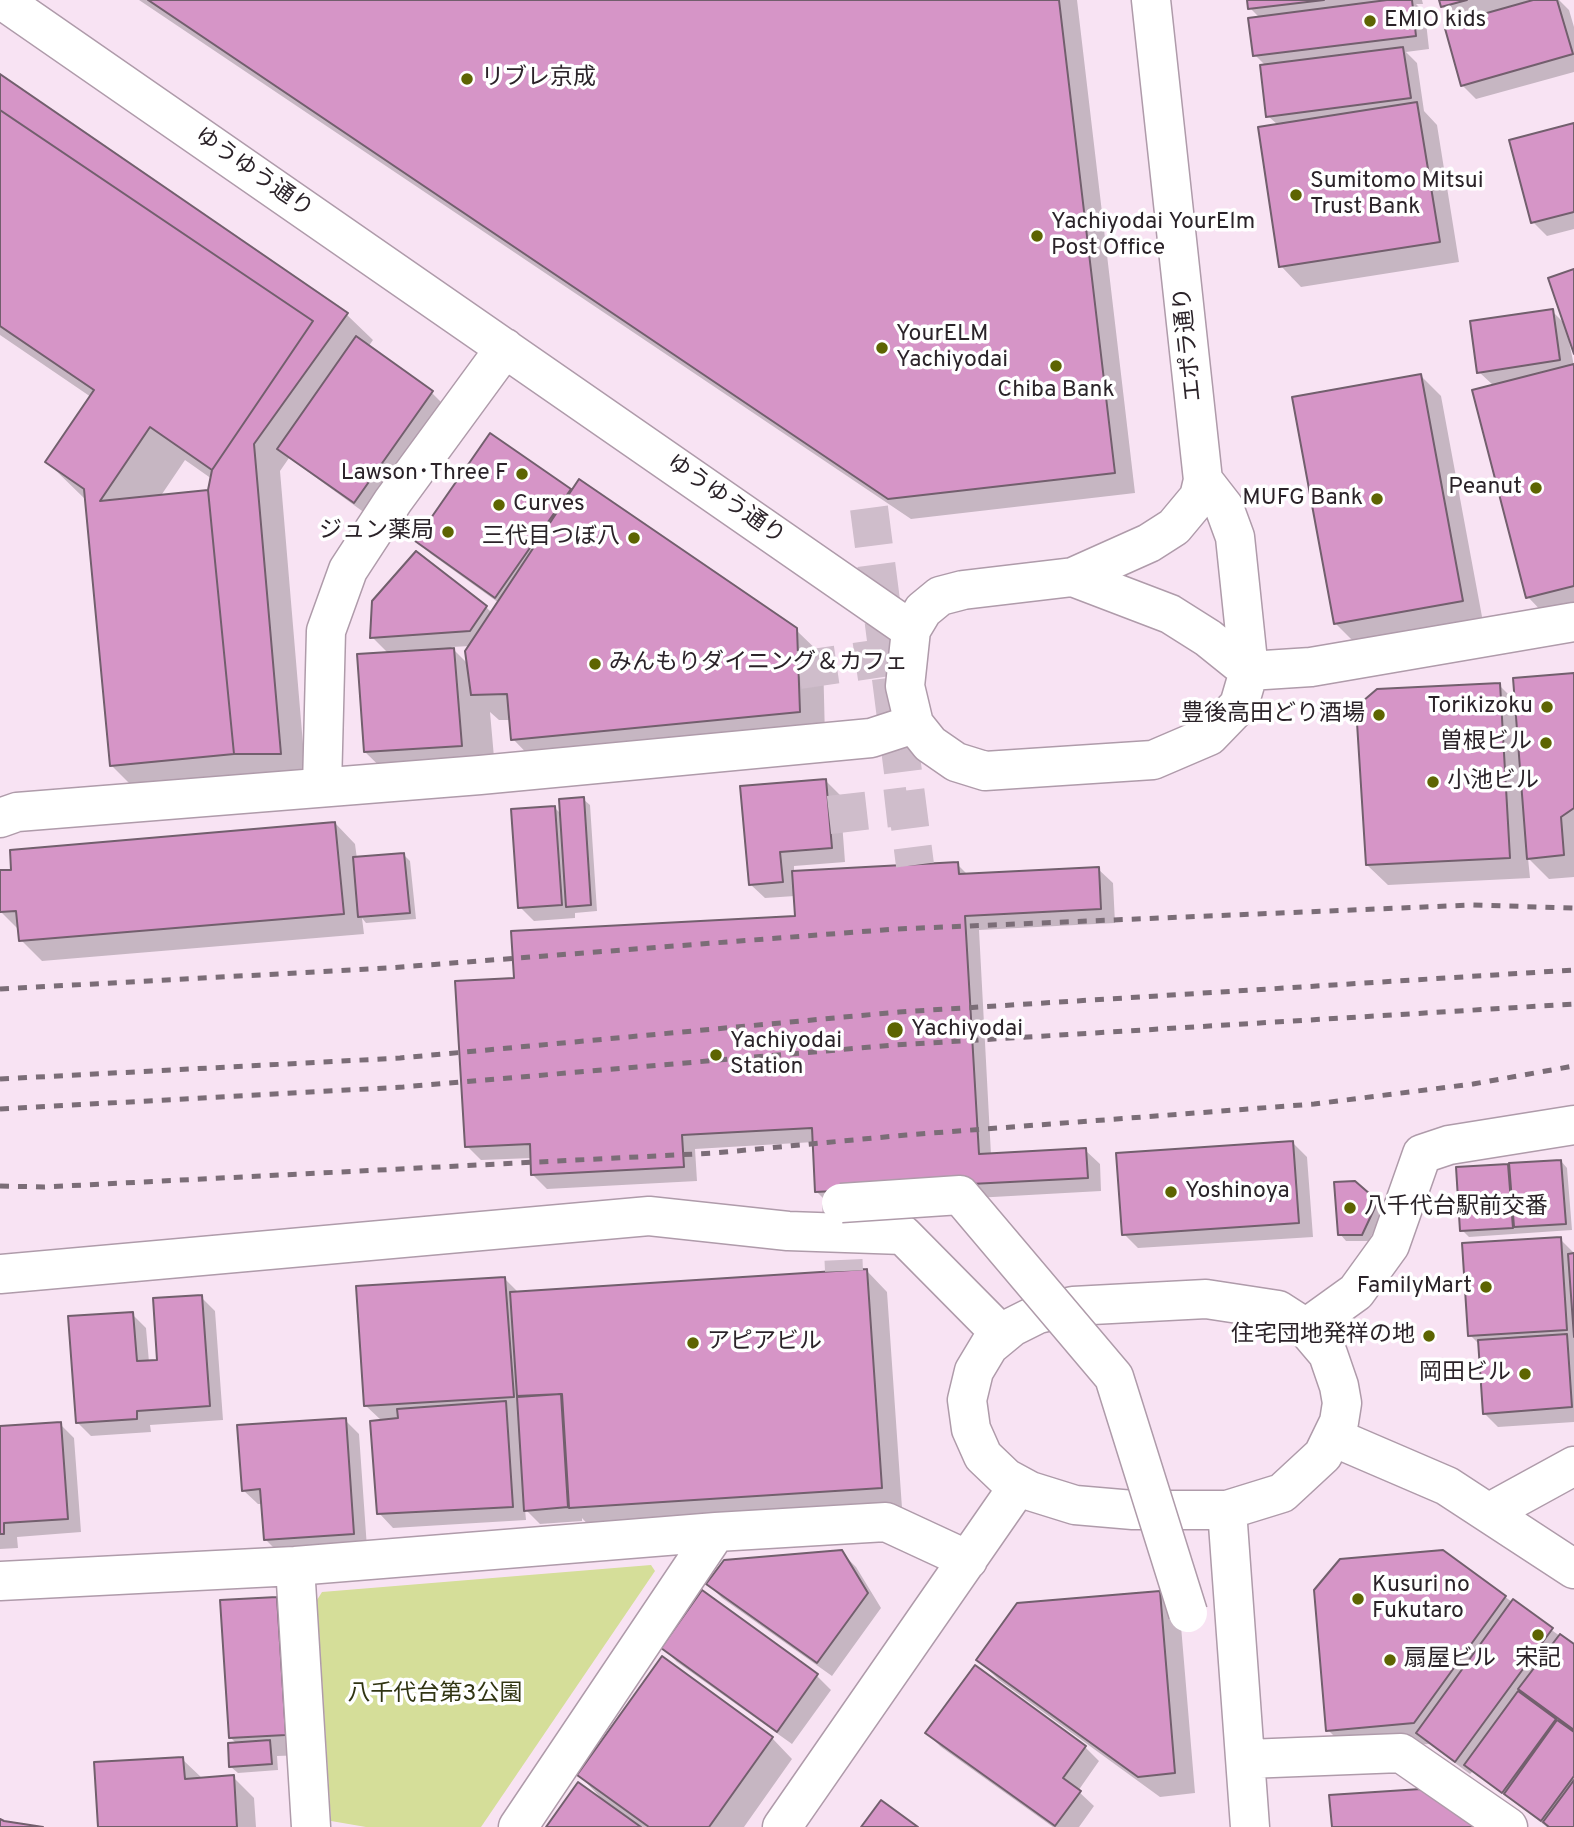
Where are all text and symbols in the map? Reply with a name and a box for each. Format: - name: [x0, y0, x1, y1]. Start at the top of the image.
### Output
- place label: EMIO kids: [1384, 7, 1486, 35]
- marker: EMIO kids: [1362, 13, 1378, 29]
- place label: リブレ京成: [481, 65, 596, 93]
- marker: リブレ京成: [459, 71, 475, 87]
- street label: ゆうゆう通り: [189, 123, 317, 225]
- place label: Sumitomo Mitsui Trust Bank: [1310, 168, 1484, 222]
- marker: Sumitomo Mitsui Trust Bank: [1288, 187, 1304, 203]
- place label: Yachiyodai YourElm Post Office: [1051, 209, 1255, 263]
- marker: Yachiyodai YourElm Post Office: [1029, 228, 1045, 244]
- street label: エポラ通り: [1170, 285, 1210, 403]
- place label: YourELM Yachiyodai: [896, 321, 1008, 375]
- marker: YourELM Yachiyodai: [874, 340, 890, 356]
- marker: Chiba Bank: [1048, 358, 1064, 374]
- place label: Chiba Bank: [997, 377, 1115, 405]
- street label: ゆうゆう通り: [661, 450, 789, 552]
- place label: Lawson･Three F: [341, 460, 508, 488]
- marker: Lawson･Three F: [514, 466, 530, 482]
- place label: Peanut: [1448, 474, 1522, 502]
- marker: Peanut: [1528, 480, 1544, 496]
- place label: MUFG Bank: [1242, 485, 1363, 513]
- place label: Curves: [513, 491, 585, 519]
- marker: MUFG Bank: [1369, 491, 1385, 507]
- marker: Curves: [491, 497, 507, 513]
- place label: ジュン薬局: [319, 518, 434, 546]
- marker: ジュン薬局: [440, 524, 456, 540]
- place label: 三代目つぼ八: [482, 524, 620, 552]
- marker: 三代目つぼ八: [626, 530, 642, 546]
- place label: みんもりダイニング＆カフェ: [609, 650, 908, 678]
- marker: みんもりダイニング＆カフェ: [587, 656, 603, 672]
- place label: Torikizoku: [1427, 693, 1533, 721]
- marker: Torikizoku: [1539, 699, 1555, 715]
- place label: 豊後高田どり酒場: [1181, 701, 1365, 729]
- marker: 豊後高田どり酒場: [1371, 707, 1387, 723]
- place label: 曽根ビル: [1440, 729, 1532, 757]
- marker: 曽根ビル: [1538, 735, 1554, 751]
- place label: 小池ビル: [1447, 768, 1539, 796]
- marker: 小池ビル: [1425, 774, 1441, 790]
- place label: Yachiyodai: [911, 1016, 1023, 1044]
- marker: Yachiyodai: [885, 1020, 905, 1040]
- place label: Yachiyodai Station: [730, 1028, 842, 1082]
- marker: Yachiyodai Station: [708, 1047, 724, 1063]
- place label: Yoshinoya: [1185, 1178, 1290, 1206]
- marker: Yoshinoya: [1163, 1184, 1179, 1200]
- place label: 八千代台駅前交番: [1364, 1194, 1548, 1222]
- marker: 八千代台駅前交番: [1342, 1200, 1358, 1216]
- place label: FamilyMart: [1357, 1273, 1472, 1301]
- marker: FamilyMart: [1478, 1279, 1494, 1295]
- place label: 住宅団地発祥の地: [1231, 1322, 1415, 1350]
- marker: 住宅団地発祥の地: [1421, 1328, 1437, 1344]
- place label: アピアビル: [707, 1329, 822, 1357]
- marker: アピアビル: [685, 1335, 701, 1351]
- place label: 岡田ビル: [1419, 1360, 1511, 1388]
- marker: 岡田ビル: [1517, 1366, 1533, 1382]
- place label: Kusuri no Fukutaro: [1372, 1572, 1470, 1626]
- marker: Kusuri no Fukutaro: [1350, 1591, 1366, 1607]
- marker: 宋記: [1530, 1627, 1546, 1643]
- place label: 扇屋ビル: [1404, 1646, 1496, 1674]
- place label: 宋記: [1515, 1646, 1561, 1674]
- marker: 扇屋ビル: [1382, 1652, 1398, 1668]
- park label: 八千代台第3公園: [348, 1681, 522, 1709]

